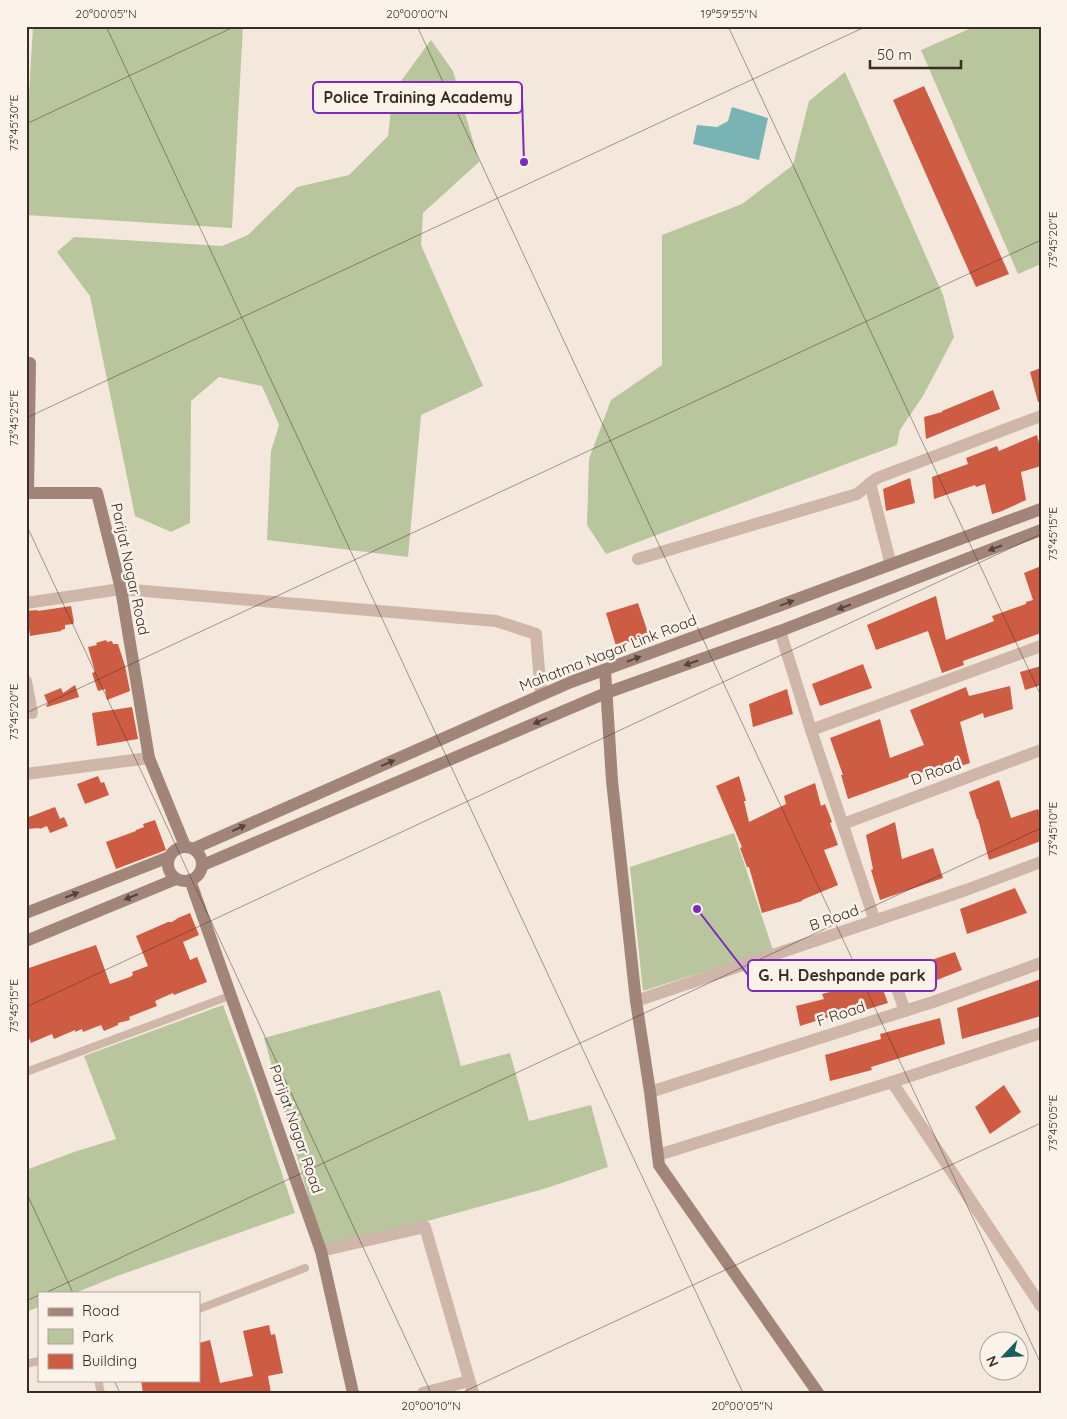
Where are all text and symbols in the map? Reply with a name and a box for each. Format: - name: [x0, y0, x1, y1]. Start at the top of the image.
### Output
- text: 20°00'05"N: [75, 6, 137, 21]
- text: 20°00'00"N: [386, 6, 448, 21]
- text: 19°59'55"N: [700, 6, 758, 21]
- scale bar: [870, 38, 961, 70]
- text: 50 m: [877, 45, 912, 64]
- callout: Police Training Academy: [313, 82, 522, 113]
- text: Police Training Academy: [323, 87, 513, 107]
- text: 73°45'30"E: [6, 95, 21, 151]
- text: 73°45'20"E: [1045, 211, 1060, 268]
- text: 73°45'25"E: [6, 390, 21, 446]
- street label: Parijat Nagar Road: [107, 501, 154, 637]
- text: 73°45'15"E: [1045, 507, 1060, 561]
- one-way arrow: [988, 544, 1002, 552]
- one-way arrow: [780, 599, 795, 607]
- one-way arrow: [837, 603, 851, 611]
- street label: Mahatma Nagar Link Road: [516, 610, 699, 695]
- one-way arrow: [627, 655, 642, 663]
- one-way arrow: [684, 660, 699, 667]
- text: 73°45'20"E: [6, 683, 21, 740]
- one-way arrow: [532, 717, 547, 725]
- street label: D Road: [908, 754, 964, 789]
- one-way arrow: [381, 758, 395, 766]
- text: 73°45'10"E: [1045, 801, 1060, 856]
- one-way arrow: [232, 824, 246, 832]
- one-way arrow: [65, 891, 80, 899]
- one-way arrow: [124, 894, 138, 902]
- street label: B Road: [807, 900, 861, 935]
- callout: G. H. Deshpande park: [748, 960, 936, 991]
- text: G. H. Deshpande park: [758, 965, 926, 985]
- text: 73°45'15"E: [6, 979, 21, 1033]
- street label: F Road: [814, 997, 867, 1030]
- street label: Parijat Nagar Road: [266, 1062, 327, 1196]
- text: 73°45'05"E: [1045, 1094, 1060, 1151]
- legend: [38, 1292, 200, 1382]
- text: Road: [82, 1301, 119, 1320]
- text: Park: [82, 1327, 114, 1346]
- north arrow: [980, 1332, 1030, 1382]
- text: Building: [82, 1351, 137, 1370]
- text: N: [982, 1353, 1003, 1370]
- text: 20°00'10"N: [401, 1398, 461, 1413]
- text: 20°00'05"N: [711, 1398, 773, 1413]

